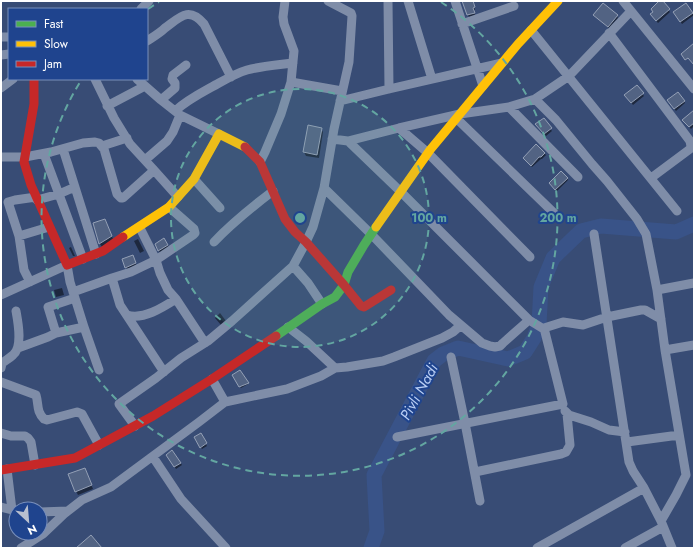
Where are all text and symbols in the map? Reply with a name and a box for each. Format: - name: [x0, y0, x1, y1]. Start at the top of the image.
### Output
- legend: [8, 8, 148, 80]
- text: Fast: [44, 15, 63, 33]
- text: Slow: [44, 35, 69, 53]
- text: Jam: [42, 55, 62, 73]
- text: 100 m: [411, 209, 447, 227]
- text: 200 m: [539, 209, 577, 227]
- centre of rings: [293, 211, 307, 225]
- water label: Pivli Nadi: [394, 360, 444, 424]
- north arrow: [8, 501, 48, 541]
- text: N: [25, 521, 40, 539]

